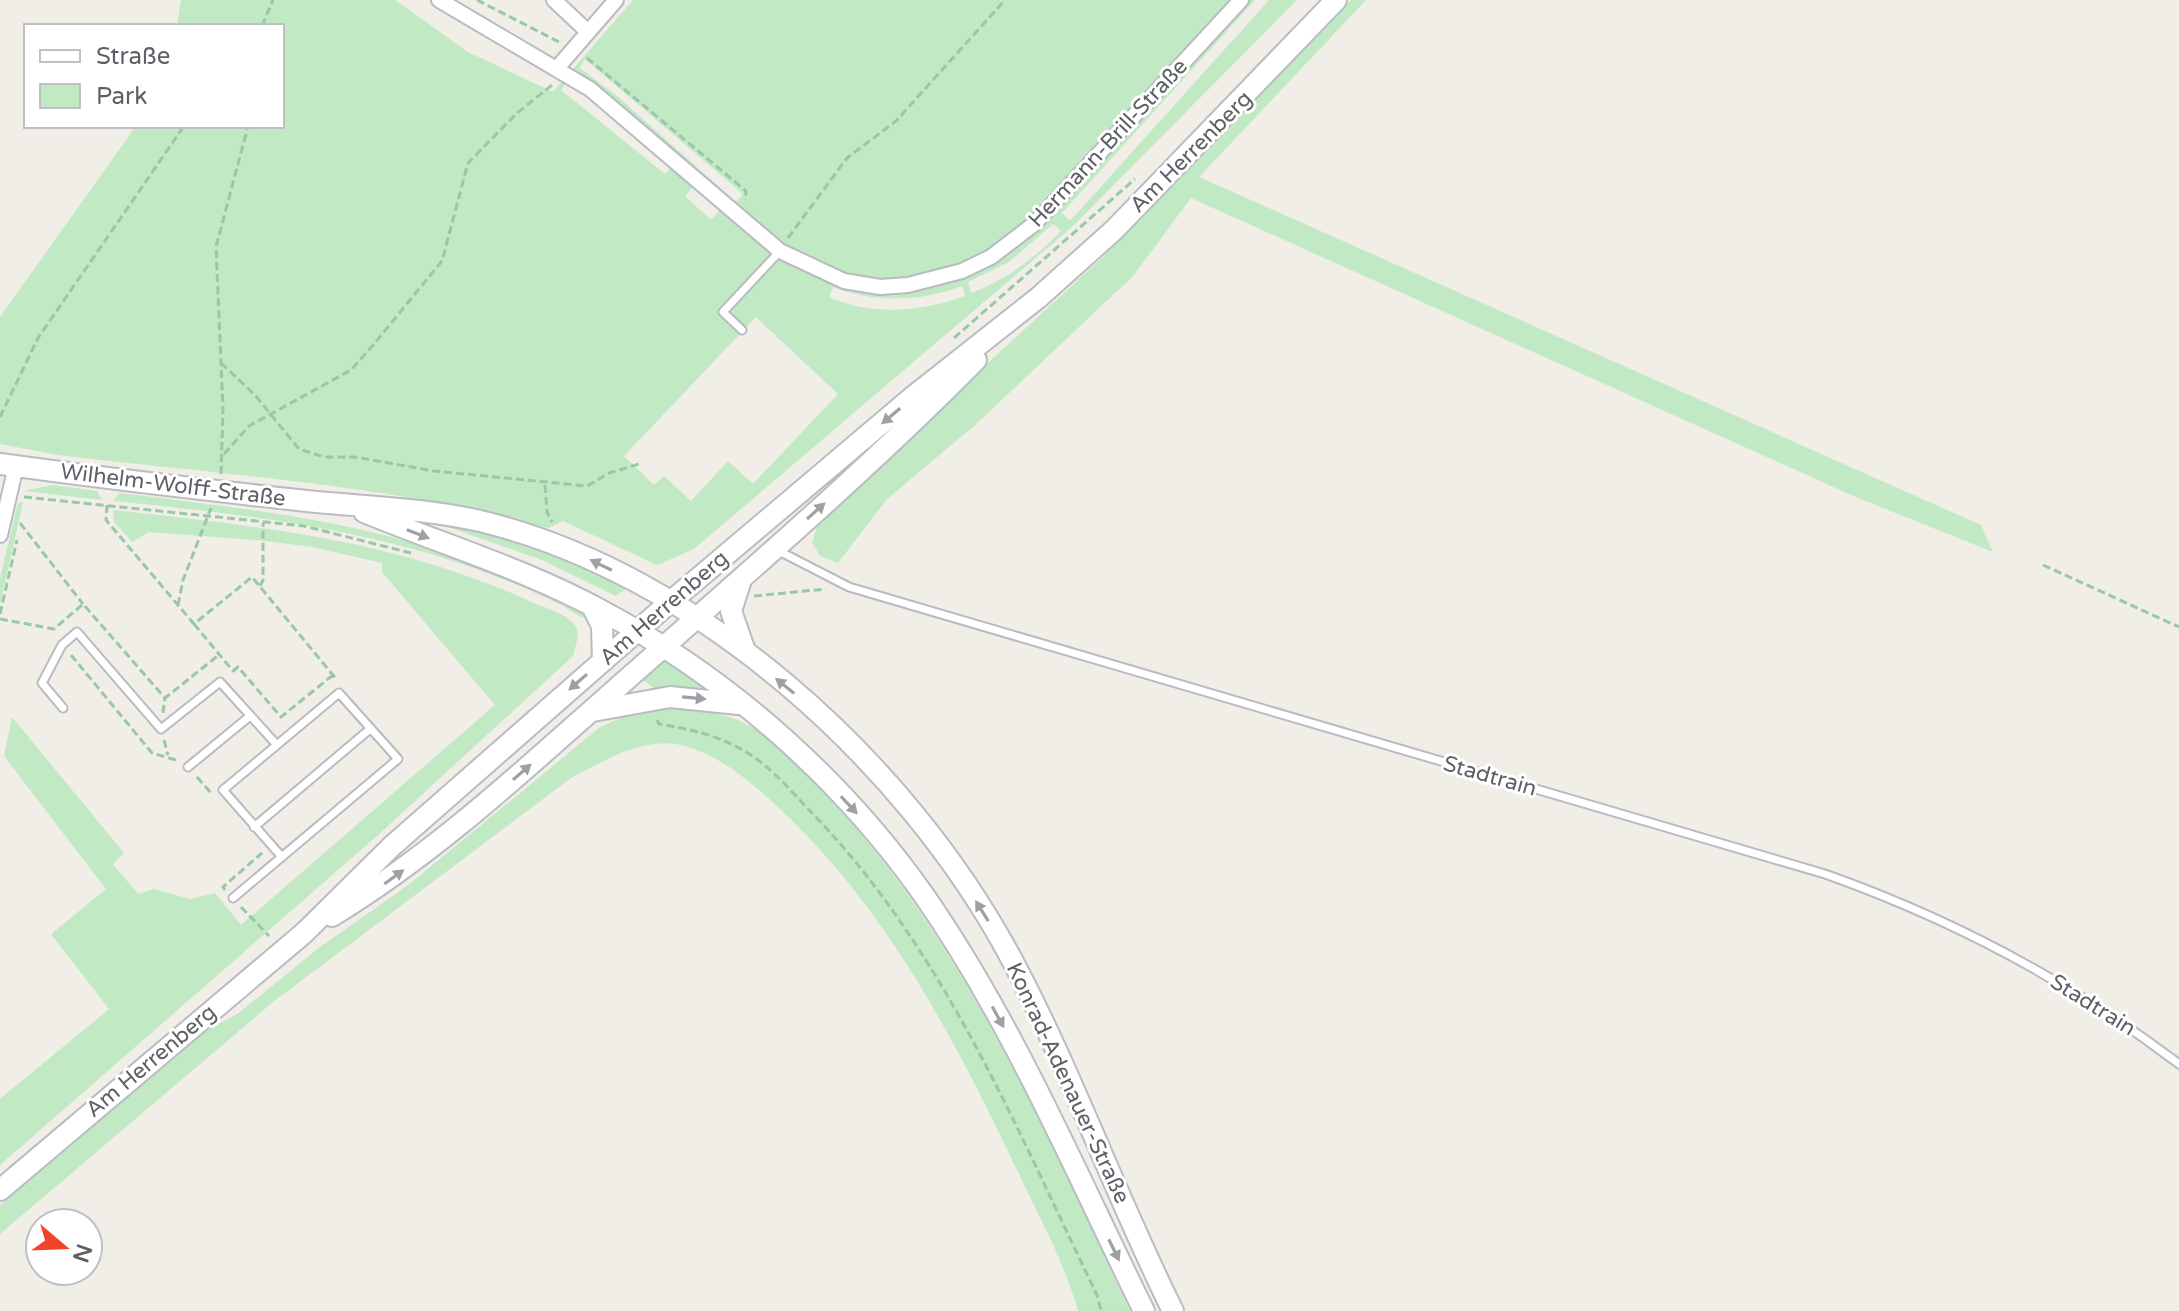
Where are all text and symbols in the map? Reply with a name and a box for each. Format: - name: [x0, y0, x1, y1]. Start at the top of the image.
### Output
- legend: [24, 24, 284, 128]
- text: Straße: [96, 42, 170, 71]
- street label: Hermann-Brill-Straße: [1023, 53, 1193, 233]
- text: Park: [96, 82, 147, 111]
- street label: Am Herrenberg: [1125, 86, 1257, 218]
- one-way arrow: [881, 407, 901, 424]
- street label: Wilhelm-Wolff-Straße: [59, 458, 287, 512]
- one-way arrow: [806, 502, 825, 520]
- one-way arrow: [406, 528, 430, 541]
- street label: Am Herrenberg: [594, 545, 734, 671]
- one-way arrow: [590, 558, 613, 572]
- one-way arrow: [568, 673, 588, 690]
- one-way arrow: [775, 678, 795, 695]
- one-way arrow: [682, 692, 707, 705]
- street label: Stadtrain: [1440, 750, 1540, 802]
- one-way arrow: [512, 764, 532, 781]
- one-way arrow: [840, 795, 858, 814]
- one-way arrow: [384, 870, 405, 885]
- one-way arrow: [976, 900, 990, 922]
- street label: Konrad-Adenauer-Straße: [1001, 958, 1135, 1208]
- street label: Stadtrain: [2045, 969, 2141, 1041]
- street label: Am Herrenberg: [81, 999, 221, 1123]
- one-way arrow: [990, 1006, 1004, 1028]
- north arrow: [24, 1207, 104, 1287]
- one-way arrow: [1107, 1238, 1121, 1261]
- text: N: [67, 1241, 97, 1266]

